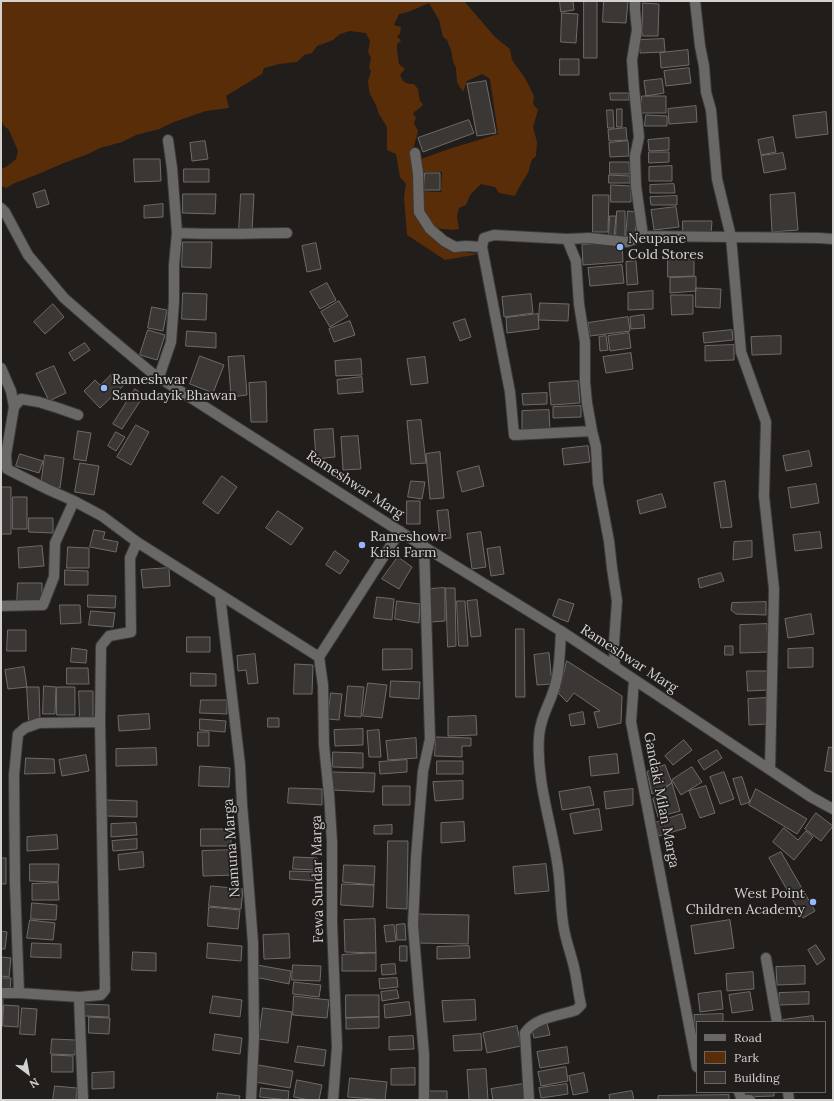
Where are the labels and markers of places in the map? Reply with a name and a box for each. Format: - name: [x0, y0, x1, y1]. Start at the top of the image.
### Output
- place label: Neupane Cold Stores: [628, 231, 703, 264]
- marker: Neupane Cold Stores: [615, 242, 625, 252]
- place label: Rameshwar Samudayik Bhawan: [112, 372, 237, 404]
- marker: Rameshwar Samudayik Bhawan: [99, 383, 109, 393]
- place label: Rameshowr Krisi Farm: [370, 529, 446, 562]
- marker: Rameshowr Krisi Farm: [357, 540, 367, 550]
- place label: West Point Children Academy: [686, 886, 805, 918]
- marker: West Point Children Academy: [808, 897, 818, 907]

